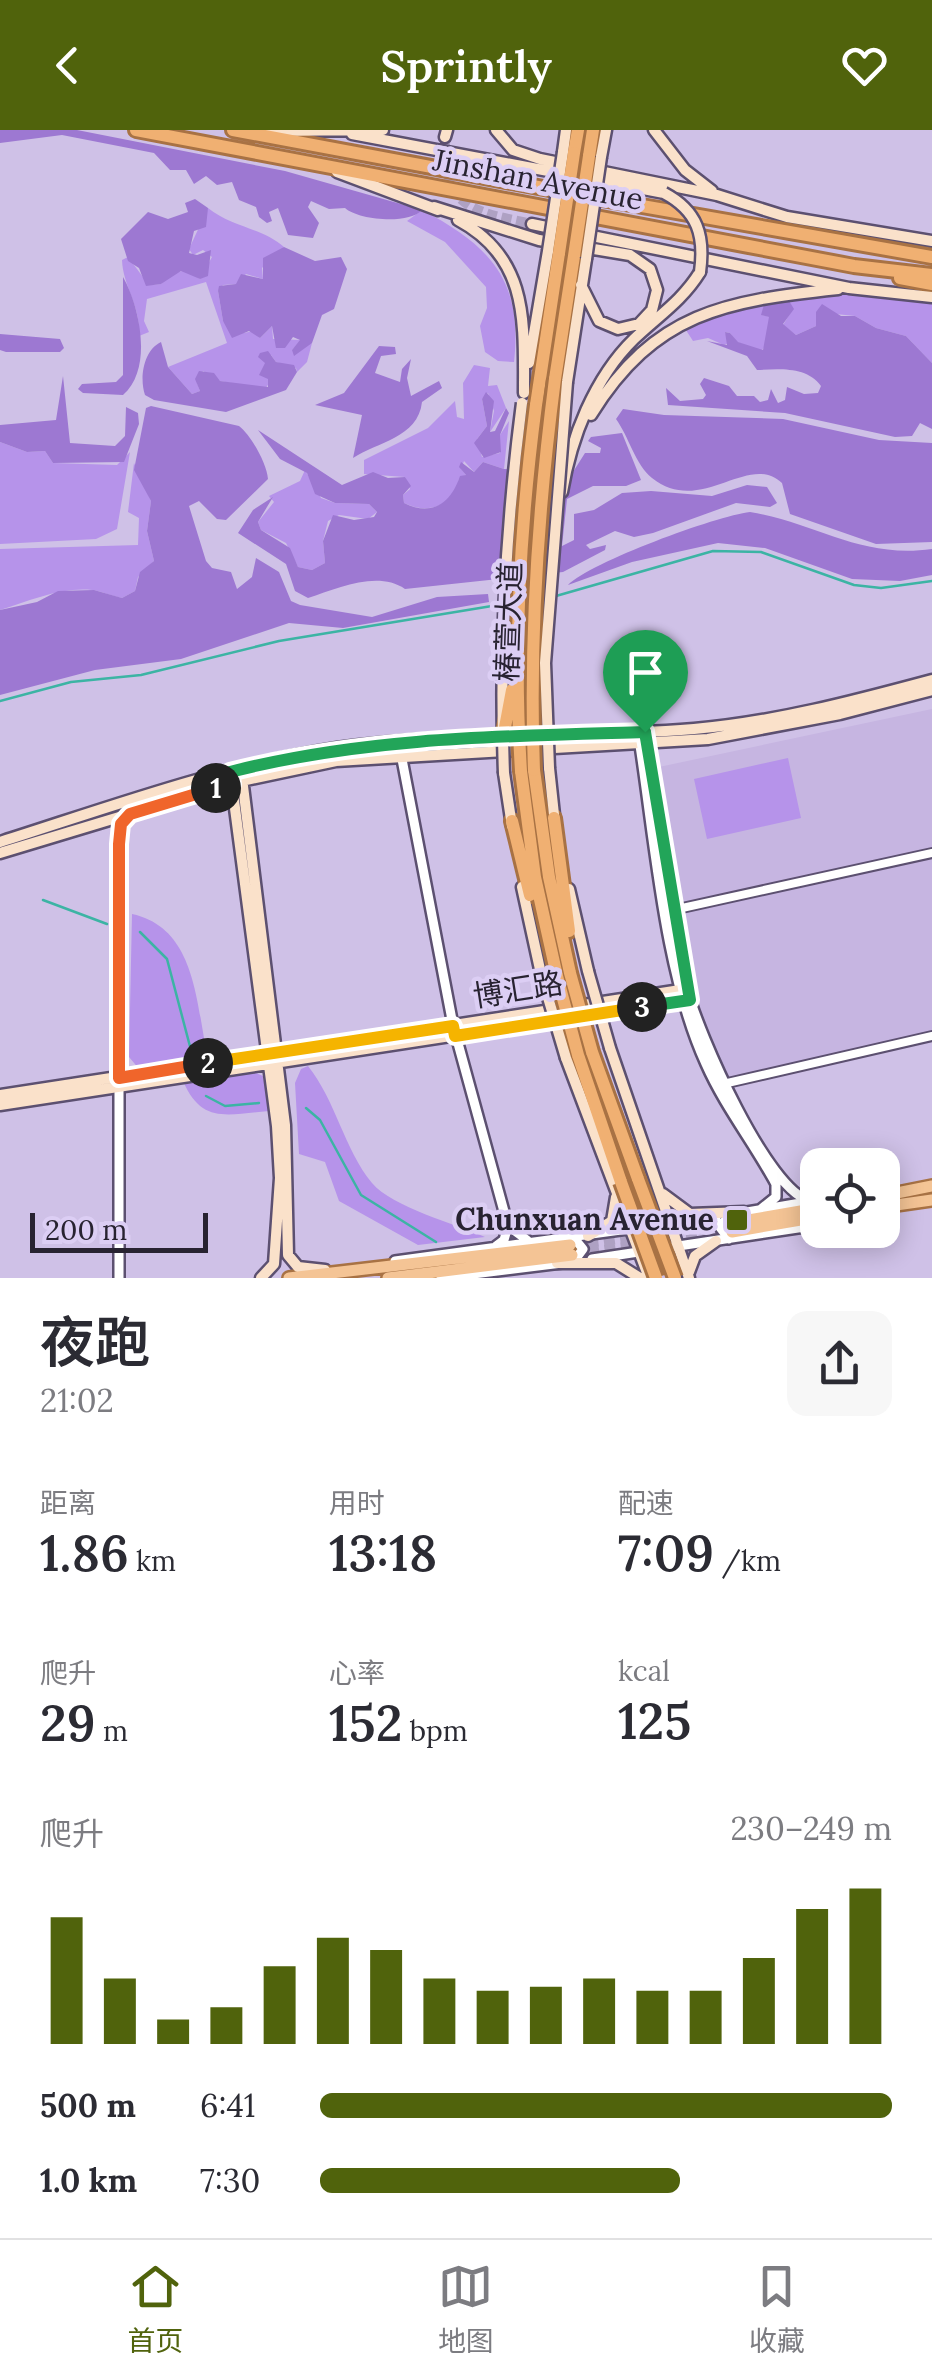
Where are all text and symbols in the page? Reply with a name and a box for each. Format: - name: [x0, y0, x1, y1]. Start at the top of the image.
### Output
- text: Sprintly: [380, 37, 552, 94]
- icon: back: [40, 38, 95, 93]
- icon: heart: [837, 38, 892, 93]
- street label: Jinshan Avenue: [429, 140, 646, 218]
- street label: 椿萱大道: [487, 561, 529, 683]
- pin: [603, 630, 688, 733]
- icon: arrive: [618, 645, 673, 700]
- pin: 1: [191, 763, 241, 813]
- text: 1: [210, 770, 222, 806]
- street label: 博汇路: [470, 963, 565, 1015]
- pin: 3: [617, 982, 667, 1032]
- text: 3: [634, 989, 650, 1025]
- pin: 2: [183, 1038, 233, 1088]
- text: 2: [201, 1045, 215, 1081]
- map controls: [800, 1148, 900, 1248]
- button: locate: [800, 1148, 900, 1248]
- place label: Chunxuan Avenue: [455, 1200, 714, 1238]
- marker: Chunxuan Avenue: [724, 1207, 750, 1233]
- scale bar: [30, 1208, 208, 1252]
- text: 200 m: [45, 1212, 127, 1248]
- text: 夜跑: [40, 1307, 150, 1377]
- button: share: [787, 1311, 892, 1416]
- text: 21:02: [40, 1380, 114, 1421]
- text: 距离: [40, 1485, 96, 1521]
- text: 用时: [329, 1485, 385, 1521]
- text: 配速: [618, 1485, 674, 1521]
- text: 1.86: [40, 1521, 129, 1585]
- text: 13:18: [329, 1521, 437, 1585]
- text: 7:09: [618, 1521, 714, 1585]
- text: km: [129, 1543, 176, 1579]
- text: /km: [714, 1543, 781, 1579]
- text: kcal: [618, 1653, 670, 1689]
- text: 爬升: [40, 1655, 96, 1691]
- text: 心率: [329, 1655, 385, 1691]
- text: 125: [618, 1689, 691, 1753]
- text: 29: [40, 1691, 96, 1755]
- text: 152: [329, 1691, 402, 1755]
- text: m: [96, 1713, 128, 1749]
- text: bpm: [402, 1713, 468, 1749]
- text: 230–249 m: [730, 1808, 892, 1849]
- text: 爬升: [40, 1813, 104, 1854]
- text: 500 m: [40, 2085, 136, 2126]
- text: 6:41: [200, 2085, 256, 2126]
- text: 1.0 km: [40, 2160, 137, 2201]
- text: 7:30: [200, 2160, 260, 2201]
- tab: 首页: [127, 2259, 183, 2359]
- tab: 地图: [438, 2259, 494, 2359]
- tab: 收藏: [749, 2259, 805, 2359]

